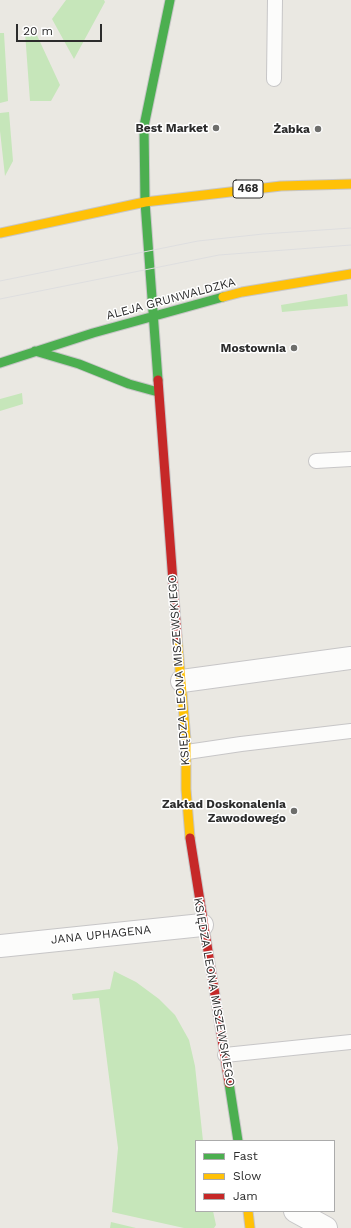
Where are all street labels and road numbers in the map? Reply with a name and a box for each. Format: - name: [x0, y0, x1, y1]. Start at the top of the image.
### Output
- road number: 468: [233, 180, 263, 198]
- street label: ALEJA GRUNWALDZKA: [105, 275, 237, 323]
- street label: KSIĘDZA LEONA MISZEWSKIEGO: [165, 574, 193, 766]
- street label: KSIĘDZA LEONA MISZEWSKIEGO: [190, 896, 238, 1088]
- street label: JANA UPHAGENA: [50, 923, 152, 947]

